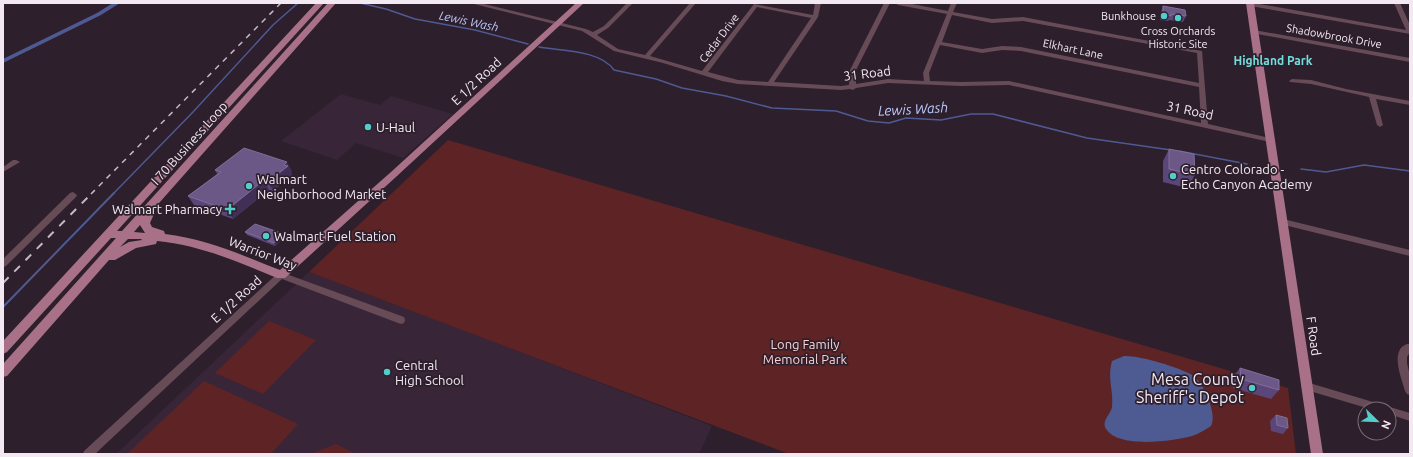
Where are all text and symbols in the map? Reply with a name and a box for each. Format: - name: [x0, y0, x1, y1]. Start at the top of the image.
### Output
- water label: Lewis Wash: [438, 8, 500, 34]
- place label: Bunkhouse: [1101, 10, 1156, 22]
- street label: Cedar Drive: [697, 11, 741, 65]
- marker: Bunkhouse: [1159, 11, 1169, 21]
- marker: Cross Orchards Historic Site: [1173, 13, 1183, 23]
- street label: Shadowbrook Drive: [1285, 22, 1383, 50]
- place label: Cross Orchards Historic Site: [1141, 25, 1215, 50]
- street label: Elkhart Lane: [1042, 37, 1104, 61]
- district label: Highland Park: [1233, 54, 1313, 67]
- street label: E 1/2 Road: [448, 55, 504, 107]
- street label: 31 Road: [843, 63, 891, 83]
- street label: 31 Road: [1165, 98, 1215, 122]
- street label: I 70 Business Loop: [148, 99, 230, 187]
- water label: Lewis Wash: [877, 99, 949, 119]
- place label: U-Haul: [376, 120, 416, 134]
- marker: U-Haul: [363, 122, 373, 132]
- place label: Centro Colorado - Echo Canyon Academy: [1181, 162, 1312, 191]
- marker: Centro Colorado - Echo Canyon Academy: [1168, 171, 1178, 181]
- place label: Walmart Neighborhood Market: [257, 172, 386, 201]
- marker: Walmart Neighborhood Market: [244, 181, 254, 191]
- place label: Walmart Pharmacy: [112, 202, 222, 216]
- marker: Walmart Pharmacy: [225, 204, 235, 214]
- place label: Walmart Fuel Station: [274, 229, 396, 243]
- marker: Walmart Fuel Station: [261, 231, 271, 241]
- street label: Warrior Way: [227, 234, 299, 272]
- street label: E 1/2 Road: [208, 273, 264, 325]
- street label: F Road: [1304, 315, 1324, 357]
- park label: Long Family Memorial Park: [763, 337, 848, 366]
- place label: Central High School: [395, 358, 465, 387]
- marker: Central High School: [382, 367, 392, 377]
- place label: Mesa County Sheriff's Depot: [1136, 370, 1245, 406]
- marker: Mesa County Sheriff's Depot: [1247, 383, 1257, 393]
- north arrow: [1357, 401, 1397, 441]
- text: N: [1379, 419, 1393, 431]

